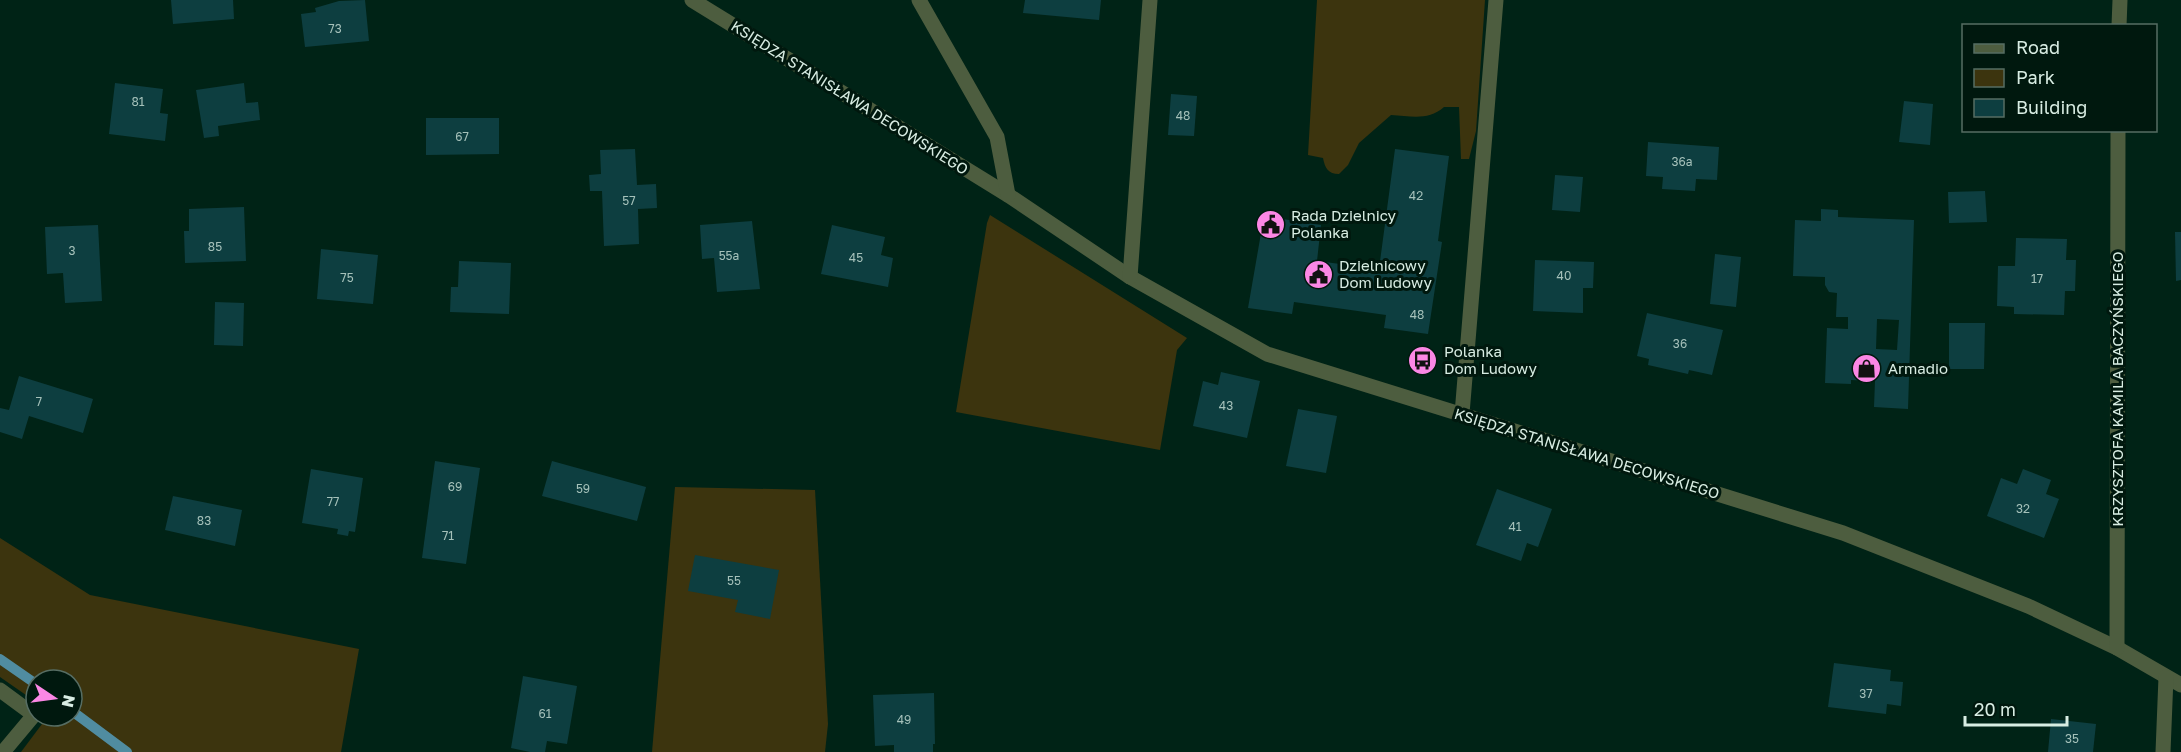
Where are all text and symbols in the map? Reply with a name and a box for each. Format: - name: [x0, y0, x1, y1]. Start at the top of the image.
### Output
- street label: KSIĘDZA STANISŁAWA DECOWSKIEGO: [728, 16, 972, 178]
- house number: 73: [328, 21, 342, 36]
- legend: [1962, 24, 2157, 132]
- text: Road: [2016, 36, 2060, 58]
- text: Park: [2016, 66, 2055, 88]
- house number: 81: [131, 94, 145, 109]
- text: Building: [2016, 96, 2087, 118]
- house number: 48: [1176, 108, 1190, 123]
- house number: 67: [455, 129, 469, 144]
- house number: 36a: [1671, 154, 1693, 169]
- house number: 42: [1409, 188, 1423, 203]
- house number: 57: [622, 193, 636, 208]
- place label: Rada Dzielnicy Polanka: [1291, 206, 1397, 241]
- public building icon: Rada Dzielnicy Polanka: [1254, 208, 1286, 240]
- house number: 85: [208, 239, 222, 254]
- house number: 3: [68, 243, 76, 258]
- house number: 55a: [719, 248, 739, 263]
- house number: 45: [849, 250, 863, 265]
- street label: KRZYSZTOFA KAMILA BACZYŃSKIEGO: [2108, 251, 2126, 527]
- place label: Dzielnicowy Dom Ludowy: [1339, 256, 1432, 291]
- public building icon: Dzielnicowy Dom Ludowy: [1302, 258, 1334, 290]
- house number: 40: [1557, 268, 1571, 283]
- house number: 75: [340, 270, 354, 285]
- house number: 17: [2031, 271, 2043, 286]
- house number: 48: [1410, 307, 1424, 322]
- house number: 36: [1673, 336, 1687, 351]
- place label: Polanka Dom Ludowy: [1444, 342, 1537, 377]
- bus stop icon: Polanka Dom Ludowy: [1407, 344, 1439, 376]
- shop icon: Armadio: [1851, 352, 1883, 384]
- place label: Armadio: [1888, 359, 1948, 377]
- house number: 7: [36, 394, 42, 409]
- house number: 43: [1219, 398, 1233, 413]
- street label: KSIĘDZA STANISŁAWA DECOWSKIEGO: [1452, 404, 1722, 502]
- house number: 69: [448, 479, 462, 494]
- house number: 59: [576, 481, 590, 496]
- house number: 77: [327, 494, 339, 509]
- house number: 32: [2016, 501, 2030, 516]
- house number: 83: [197, 513, 211, 528]
- house number: 41: [1508, 519, 1522, 534]
- house number: 71: [442, 528, 454, 543]
- house number: 55: [727, 573, 741, 588]
- north arrow: [24, 668, 84, 728]
- house number: 37: [1859, 686, 1873, 701]
- scale bar: [1965, 689, 2067, 727]
- text: N: [58, 693, 80, 710]
- text: 20 m: [1974, 698, 2016, 720]
- house number: 61: [538, 706, 552, 721]
- house number: 49: [897, 712, 911, 727]
- house number: 35: [2065, 731, 2079, 746]

